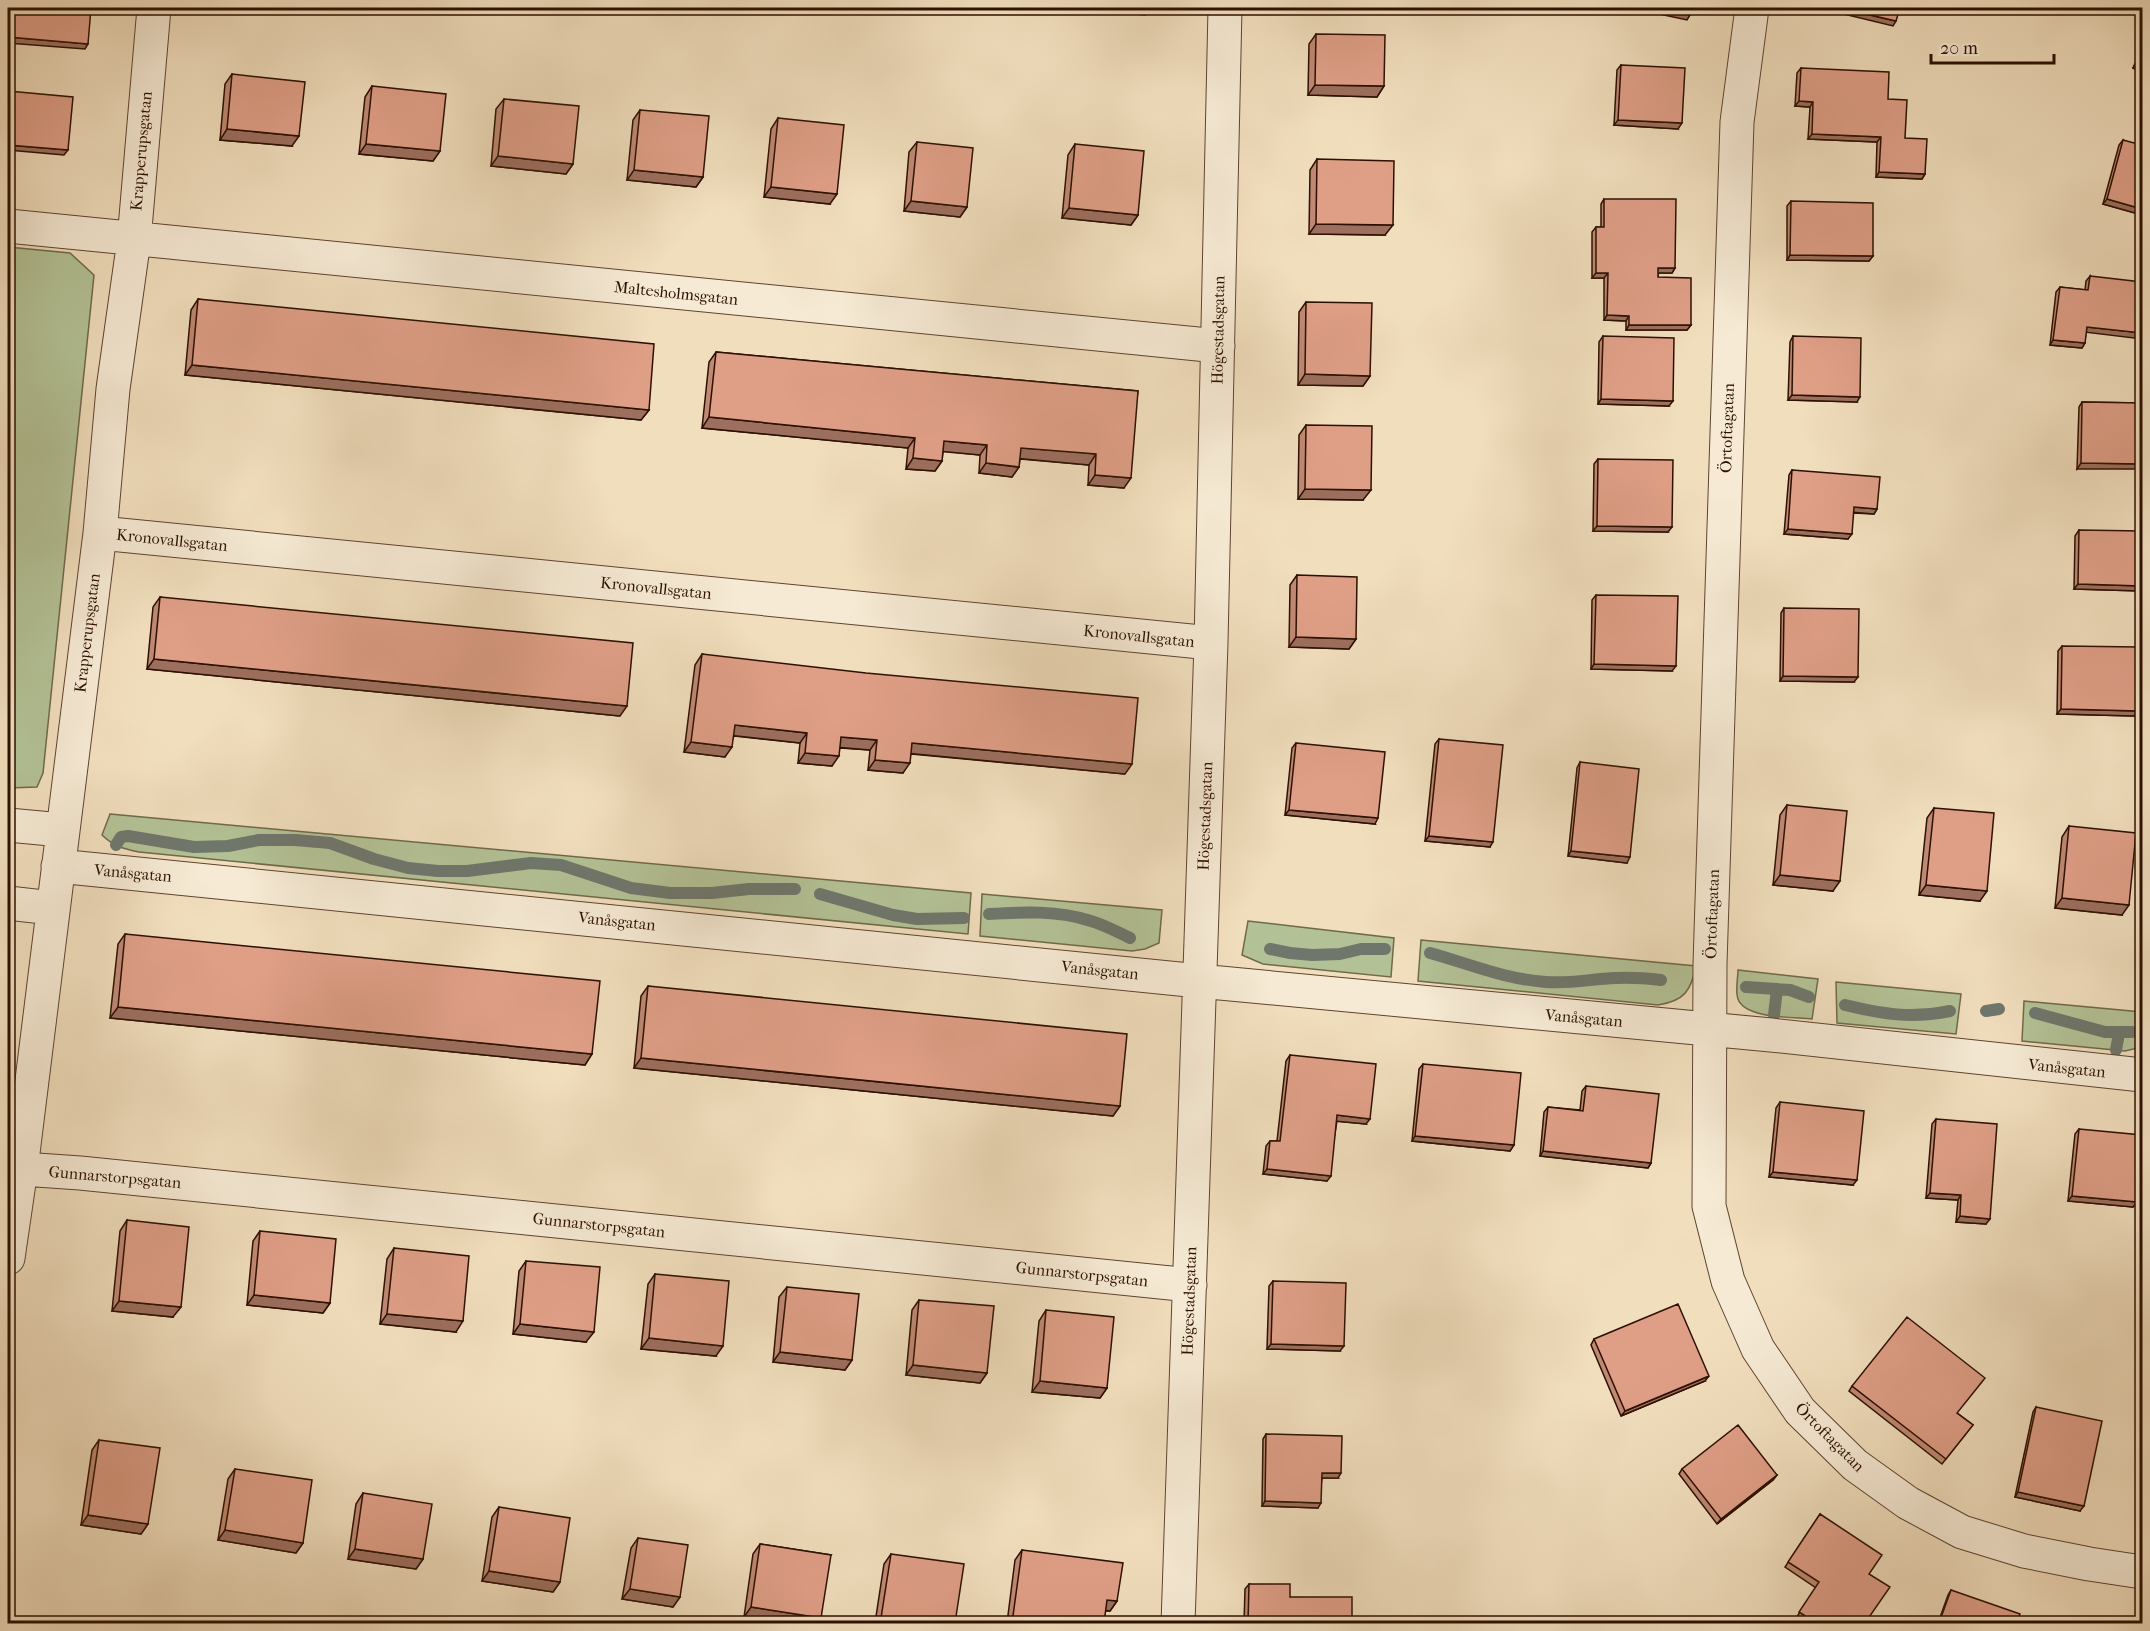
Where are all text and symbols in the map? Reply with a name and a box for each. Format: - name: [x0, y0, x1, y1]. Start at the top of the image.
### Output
- scale bar: [1931, 27, 2054, 65]
- text: 20 m: [1940, 38, 1978, 59]
- street label: Krapperupsgatan: [126, 90, 156, 212]
- street label: Högestadsgatan: [1208, 275, 1228, 385]
- street label: Maltesholmsgatan: [613, 277, 740, 309]
- street label: Örtoftagatan: [1716, 382, 1738, 473]
- street label: Kronovallsgatan: [115, 525, 229, 555]
- street label: Krapperupsgatan: [70, 572, 104, 694]
- street label: Kronovallsgatan: [599, 573, 713, 603]
- street label: Kronovallsgatan: [1082, 621, 1196, 651]
- street label: Högestadsgatan: [1194, 760, 1216, 871]
- street label: Vanåsgatan: [92, 860, 173, 886]
- street label: Örtoftagatan: [1701, 868, 1723, 959]
- street label: Vanåsgatan: [576, 907, 657, 935]
- street label: Vanåsgatan: [1059, 956, 1140, 984]
- street label: Vanåsgatan: [1543, 1005, 1624, 1031]
- street label: Vanåsgatan: [2026, 1054, 2107, 1082]
- street label: Gunnarstorpsgatan: [48, 1162, 183, 1192]
- street label: Gunnarstorpsgatan: [532, 1209, 667, 1241]
- street label: Högestadsgatan: [1178, 1245, 1200, 1356]
- street label: Gunnarstorpsgatan: [1015, 1258, 1150, 1290]
- street label: Örtoftagatan: [1791, 1398, 1869, 1476]

